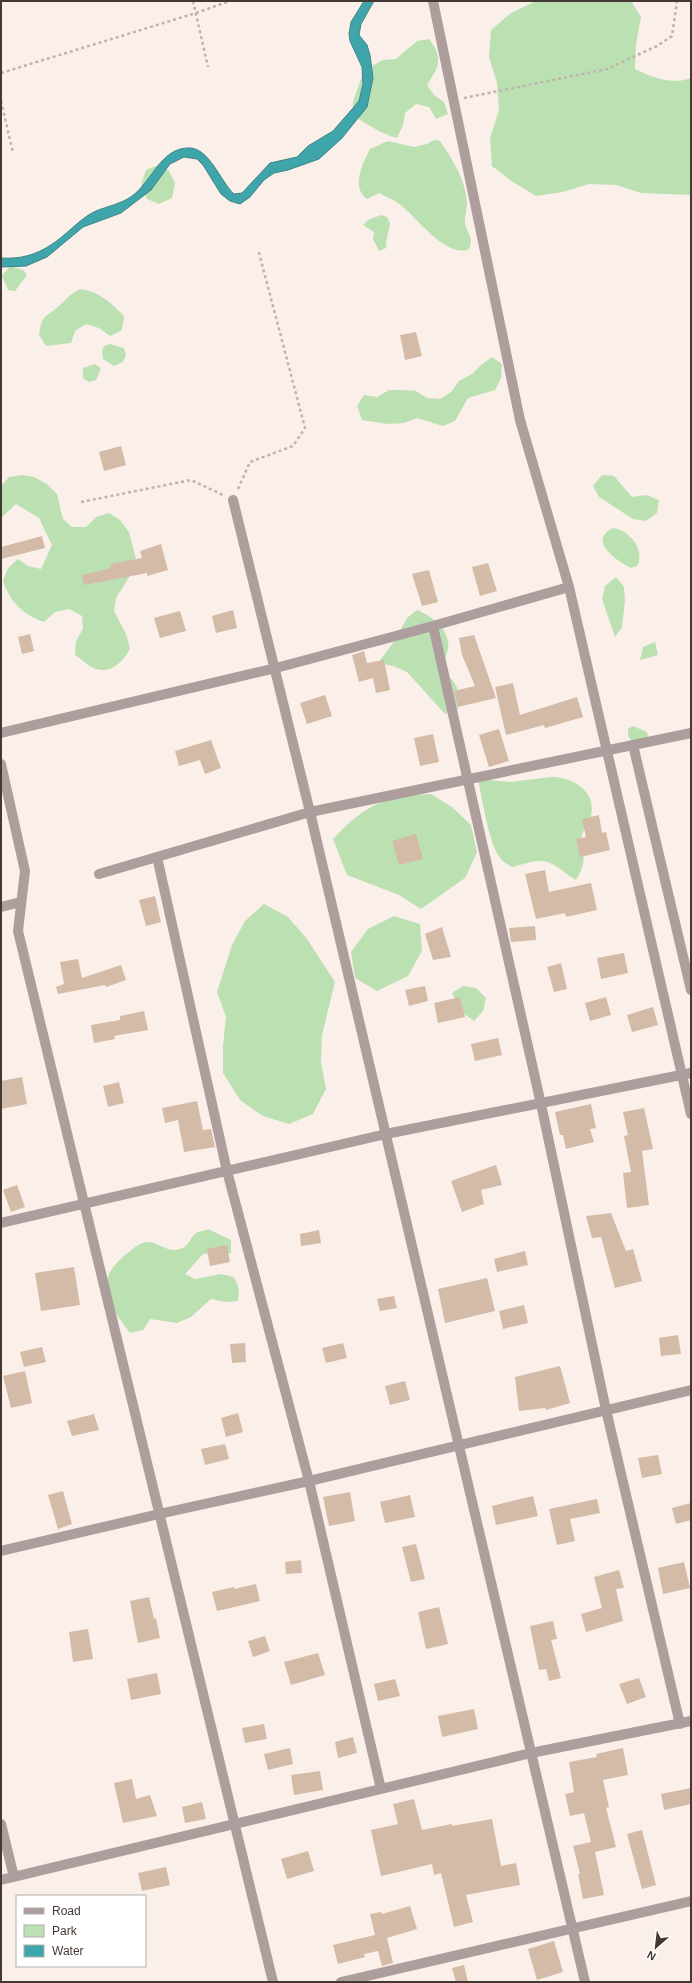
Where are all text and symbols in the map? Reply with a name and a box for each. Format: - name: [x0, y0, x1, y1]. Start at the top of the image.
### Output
- legend: [16, 1895, 146, 1967]
- text: Road: [52, 1904, 81, 1918]
- text: Park: [52, 1924, 78, 1938]
- north arrow: [636, 1927, 676, 1967]
- text: Water: [52, 1944, 84, 1958]
- text: N: [645, 1949, 658, 1963]

